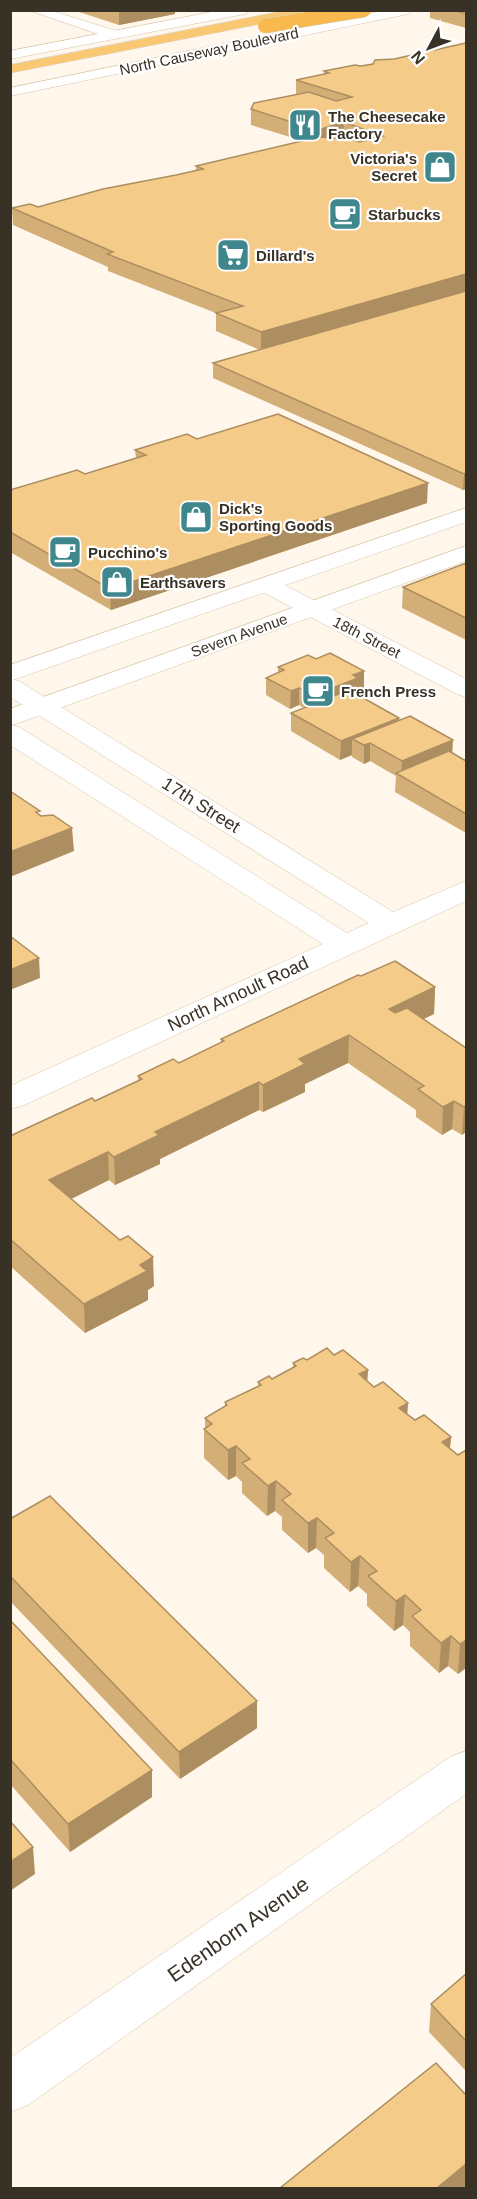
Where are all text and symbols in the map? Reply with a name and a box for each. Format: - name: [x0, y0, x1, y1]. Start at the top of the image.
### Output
- north arrow: [399, 18, 459, 78]
- street label: North Causeway Boulevard: [118, 24, 300, 78]
- text: N: [408, 48, 428, 67]
- restaurant icon: The Cheesecake Factory: [287, 107, 323, 143]
- place label: The Cheesecake Factory: [328, 108, 446, 142]
- shop icon: Victoria's Secret: [422, 149, 458, 185]
- place label: Victoria's Secret: [350, 150, 417, 184]
- cafe icon: Starbucks: [327, 196, 363, 232]
- place label: Starbucks: [368, 206, 441, 223]
- supermarket icon: Dillard's: [215, 237, 251, 273]
- place label: Dillard's: [256, 247, 315, 264]
- shop icon: Dick's Sporting Goods: [178, 499, 214, 535]
- place label: Dick's Sporting Goods: [219, 500, 332, 534]
- cafe icon: Pucchino's: [47, 534, 83, 570]
- place label: Pucchino's: [88, 544, 167, 561]
- shop icon: Earthsavers: [99, 564, 135, 600]
- place label: Earthsavers: [140, 574, 226, 591]
- street label: Severn Avenue: [188, 610, 290, 660]
- street label: 18th Street: [330, 613, 404, 662]
- cafe icon: French Press: [300, 673, 336, 709]
- place label: French Press: [341, 683, 436, 700]
- street label: 17th Street: [158, 773, 244, 837]
- street label: North Arnoult Road: [164, 953, 312, 1035]
- street label: Edenborn Avenue: [163, 1872, 313, 1986]

